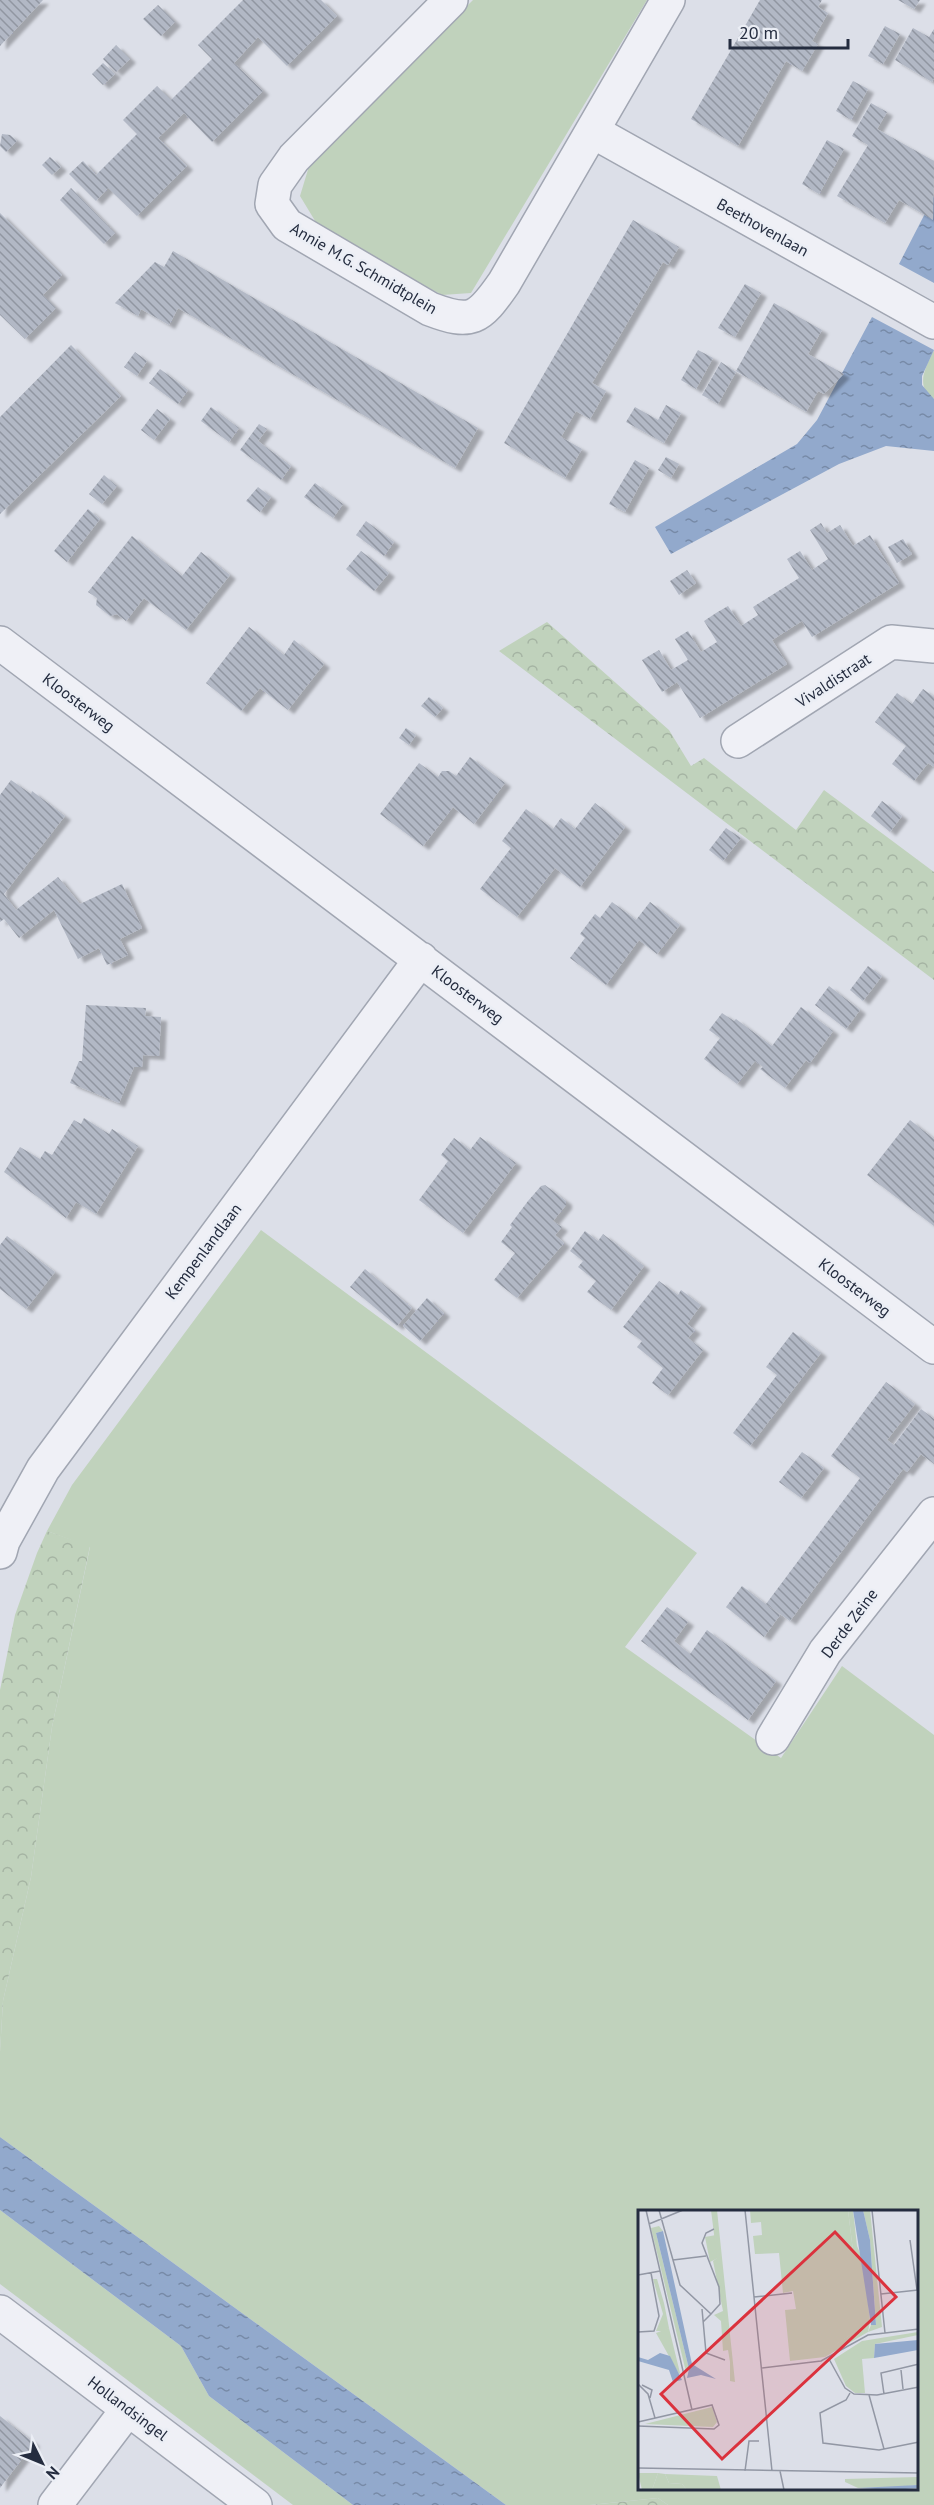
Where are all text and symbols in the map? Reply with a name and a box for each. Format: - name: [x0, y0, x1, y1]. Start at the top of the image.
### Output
- scale bar: [730, 12, 848, 50]
- text: 20 m: [739, 21, 778, 44]
- street label: Beethovenlaan: [714, 194, 812, 260]
- street label: Annie M.G. Schmidtplein: [287, 218, 441, 318]
- street label: Vivaldistraat: [791, 648, 875, 712]
- street label: Kloosterweg: [39, 668, 119, 736]
- street label: Kloosterweg: [428, 960, 508, 1028]
- street label: Kempenlandlaan: [160, 1199, 246, 1303]
- street label: Kloosterweg: [815, 1253, 895, 1321]
- street label: Derde Zeine: [816, 1584, 882, 1662]
- inset map: [638, 2210, 919, 2490]
- street label: Hollandsingel: [84, 2371, 172, 2445]
- north arrow: [12, 2433, 72, 2493]
- text: N: [42, 2463, 64, 2484]

